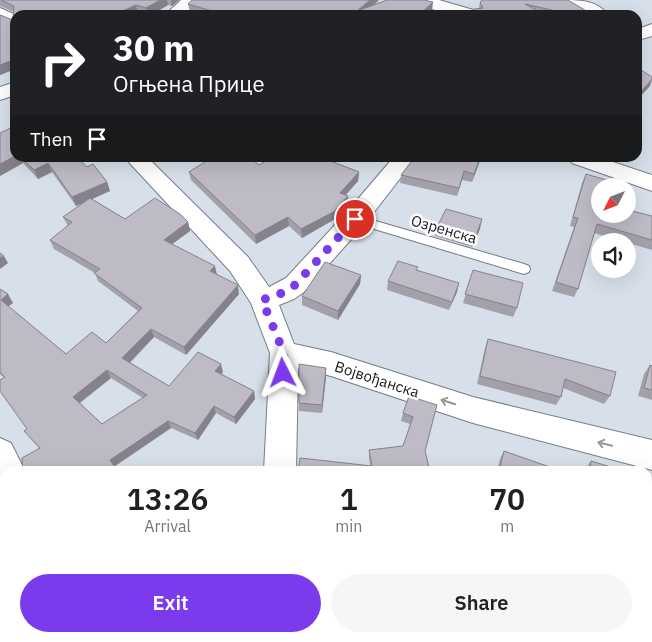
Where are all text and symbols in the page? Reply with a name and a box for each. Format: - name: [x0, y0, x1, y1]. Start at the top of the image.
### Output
- text: 30 m: [113, 25, 195, 71]
- icon: right: [30, 30, 95, 95]
- text: Огњена Прице: [113, 69, 265, 98]
- icon: arrive: [83, 125, 111, 153]
- text: Then: [30, 127, 73, 151]
- north arrow: [591, 178, 636, 222]
- map controls: [591, 178, 636, 278]
- pin: [334, 198, 376, 240]
- icon: arrive: [341, 205, 369, 233]
- street label: Озренска: [409, 211, 479, 247]
- button: sound: [591, 233, 636, 278]
- position arrow: [256, 346, 308, 398]
- street label: Војвођанска: [332, 356, 422, 402]
- one-way arrow: [440, 397, 456, 406]
- one-way arrow: [597, 439, 613, 448]
- text: 13:26: [127, 479, 208, 518]
- text: 1: [340, 479, 358, 518]
- text: 70: [489, 479, 525, 518]
- text: Arrival: [144, 516, 191, 536]
- text: min: [335, 516, 362, 536]
- text: m: [500, 516, 514, 536]
- button: Exit: [20, 574, 321, 632]
- button: Share: [331, 574, 632, 632]

